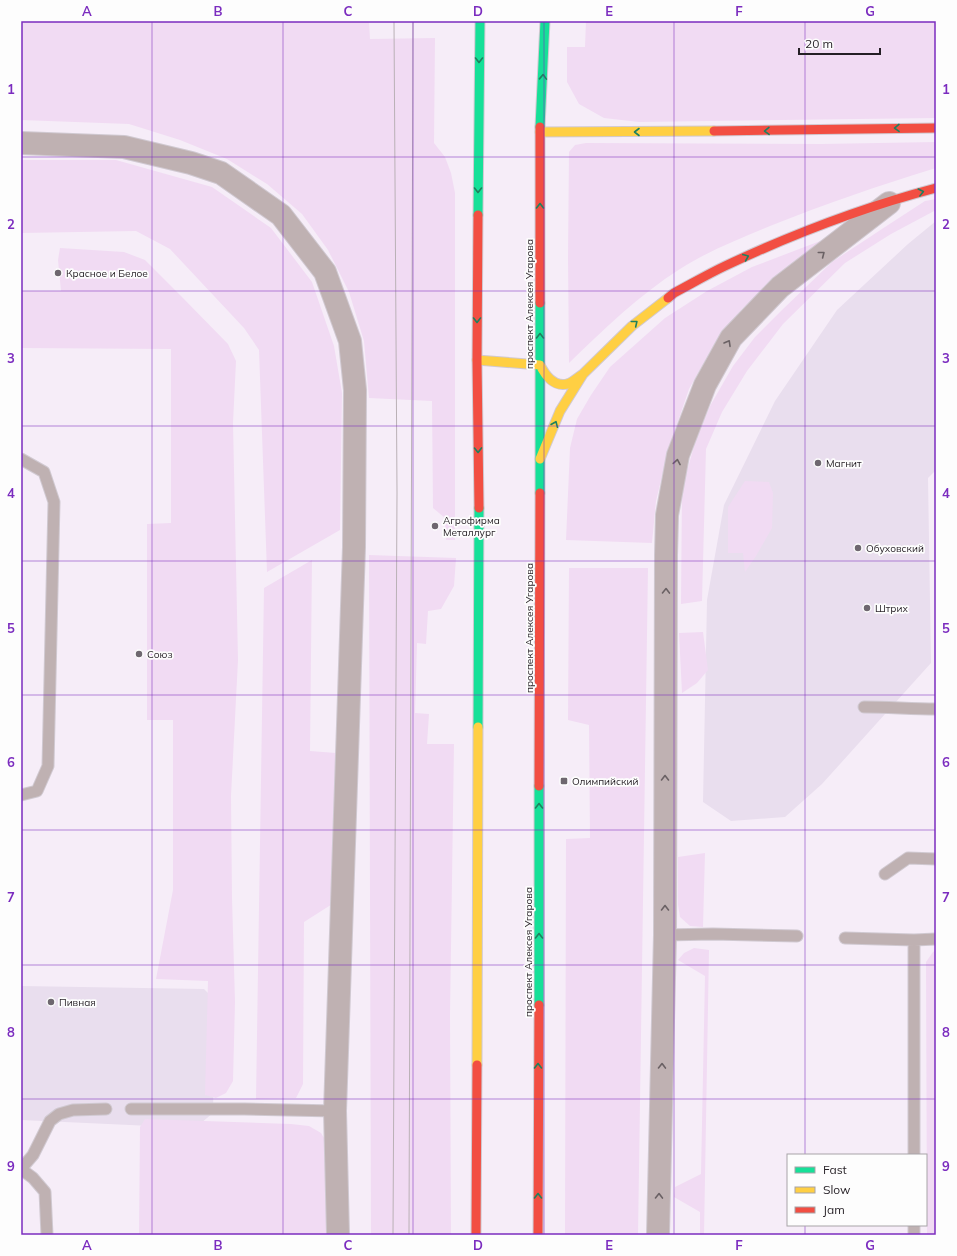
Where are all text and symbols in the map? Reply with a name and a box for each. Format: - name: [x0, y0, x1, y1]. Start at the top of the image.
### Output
- text: A: [82, 3, 92, 19]
- text: B: [214, 3, 223, 19]
- text: C: [344, 3, 353, 19]
- text: D: [473, 3, 483, 19]
- text: E: [605, 3, 613, 19]
- text: F: [735, 3, 743, 19]
- text: G: [865, 3, 875, 19]
- scale bar: [799, 30, 880, 56]
- text: 20 m: [805, 36, 833, 51]
- one-way arrow: [475, 57, 483, 63]
- one-way arrow: [538, 74, 547, 80]
- text: 1: [7, 81, 15, 97]
- text: 1: [942, 81, 950, 97]
- one-way arrow: [894, 124, 900, 132]
- one-way arrow: [764, 126, 770, 135]
- one-way arrow: [634, 128, 640, 136]
- one-way arrow: [474, 187, 482, 193]
- one-way arrow: [917, 189, 924, 197]
- one-way arrow: [536, 203, 544, 209]
- text: 2: [7, 216, 15, 232]
- text: 2: [942, 216, 950, 232]
- street label: проспект Алексея Угарова: [523, 239, 536, 369]
- one-way arrow: [818, 252, 825, 259]
- one-way arrow: [743, 253, 750, 261]
- place label: Красное и Белое: [66, 267, 148, 280]
- marker: Красное и Белое: [53, 268, 63, 278]
- one-way arrow: [473, 317, 481, 323]
- one-way arrow: [631, 321, 638, 328]
- one-way arrow: [536, 333, 544, 339]
- one-way arrow: [724, 340, 731, 347]
- text: 3: [7, 350, 15, 366]
- text: 3: [942, 350, 950, 366]
- one-way arrow: [550, 420, 558, 428]
- one-way arrow: [474, 447, 482, 453]
- place label: Магнит: [826, 457, 862, 470]
- marker: Магнит: [813, 458, 823, 468]
- one-way arrow: [672, 459, 680, 465]
- text: 4: [7, 485, 15, 501]
- text: 4: [942, 485, 950, 501]
- place label: Агрофирма Металлург: [443, 514, 500, 539]
- marker: Агрофирма Металлург: [430, 521, 440, 531]
- place label: Обуховский: [866, 542, 924, 555]
- marker: Обуховский: [853, 543, 863, 553]
- street label: проспект Алексея Угарова: [523, 563, 536, 693]
- one-way arrow: [661, 588, 670, 594]
- place label: Штрих: [875, 602, 908, 615]
- marker: Штрих: [862, 603, 872, 613]
- text: 5: [7, 620, 15, 636]
- text: 5: [942, 620, 950, 636]
- place label: Союз: [147, 648, 173, 661]
- marker: Союз: [134, 649, 144, 659]
- text: 6: [7, 754, 15, 770]
- text: 6: [942, 754, 950, 770]
- place label: Олимпийский: [572, 775, 638, 788]
- one-way arrow: [661, 775, 669, 781]
- marker: Олимпийский: [559, 776, 569, 786]
- one-way arrow: [535, 803, 543, 809]
- street label: проспект Алексея Угарова: [522, 887, 535, 1017]
- text: 7: [7, 889, 15, 905]
- text: 7: [942, 889, 950, 905]
- one-way arrow: [661, 905, 669, 911]
- one-way arrow: [535, 933, 543, 939]
- place label: Пивная: [59, 996, 96, 1009]
- marker: Пивная: [46, 997, 56, 1007]
- text: 8: [7, 1024, 15, 1040]
- text: 8: [942, 1024, 950, 1040]
- one-way arrow: [534, 1063, 542, 1069]
- one-way arrow: [658, 1063, 666, 1069]
- legend: [787, 1154, 927, 1226]
- text: 9: [7, 1158, 15, 1174]
- text: 9: [942, 1158, 950, 1174]
- text: Fast: [823, 1162, 847, 1177]
- text: Slow: [823, 1182, 851, 1197]
- one-way arrow: [534, 1193, 542, 1199]
- one-way arrow: [655, 1193, 663, 1199]
- text: Jam: [823, 1202, 845, 1217]
- text: A: [82, 1237, 92, 1253]
- text: B: [214, 1237, 223, 1253]
- text: C: [344, 1237, 353, 1253]
- text: D: [473, 1237, 483, 1253]
- text: E: [605, 1237, 613, 1253]
- text: F: [735, 1237, 743, 1253]
- text: G: [865, 1237, 875, 1253]

